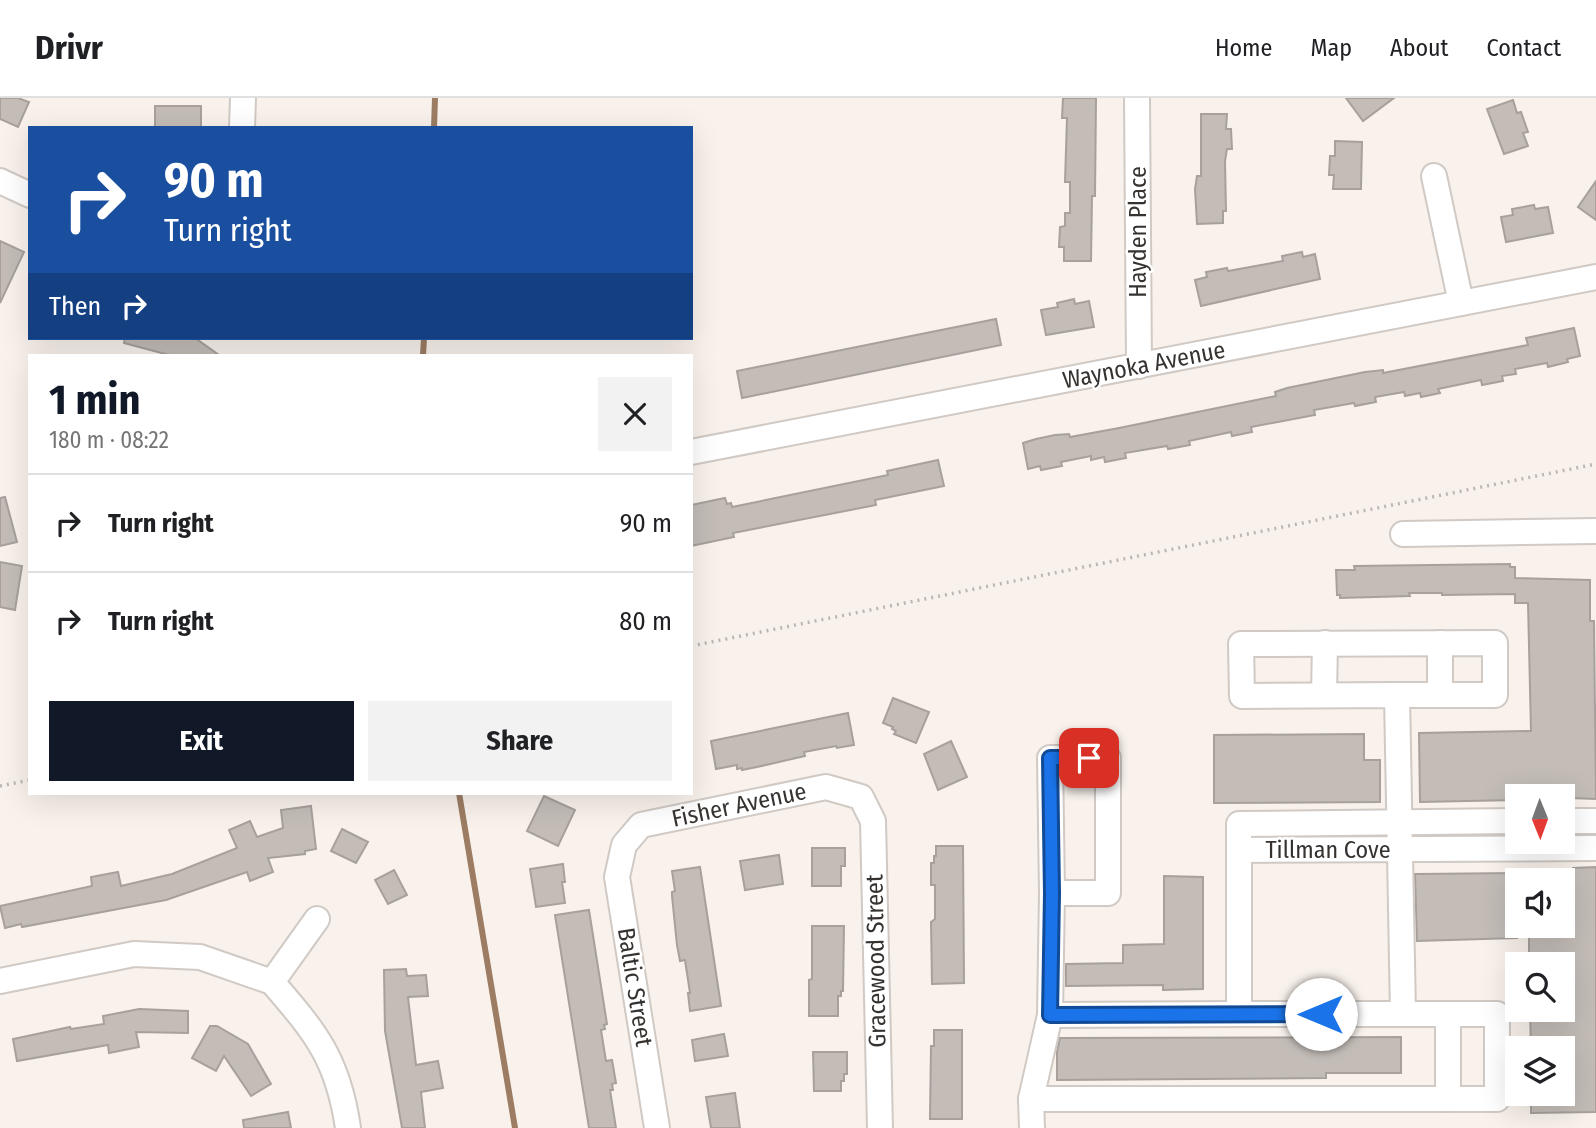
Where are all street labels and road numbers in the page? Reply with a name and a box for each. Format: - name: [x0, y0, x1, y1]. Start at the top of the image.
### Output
- street label: Hayden Place: [1124, 166, 1152, 298]
- street label: Waynoka Avenue: [1060, 336, 1228, 394]
- street label: Fisher Avenue: [669, 777, 809, 833]
- street label: Tillman Cove: [1265, 836, 1391, 864]
- street label: Gracewood Street: [860, 874, 892, 1048]
- street label: Baltic Street: [612, 926, 658, 1049]

